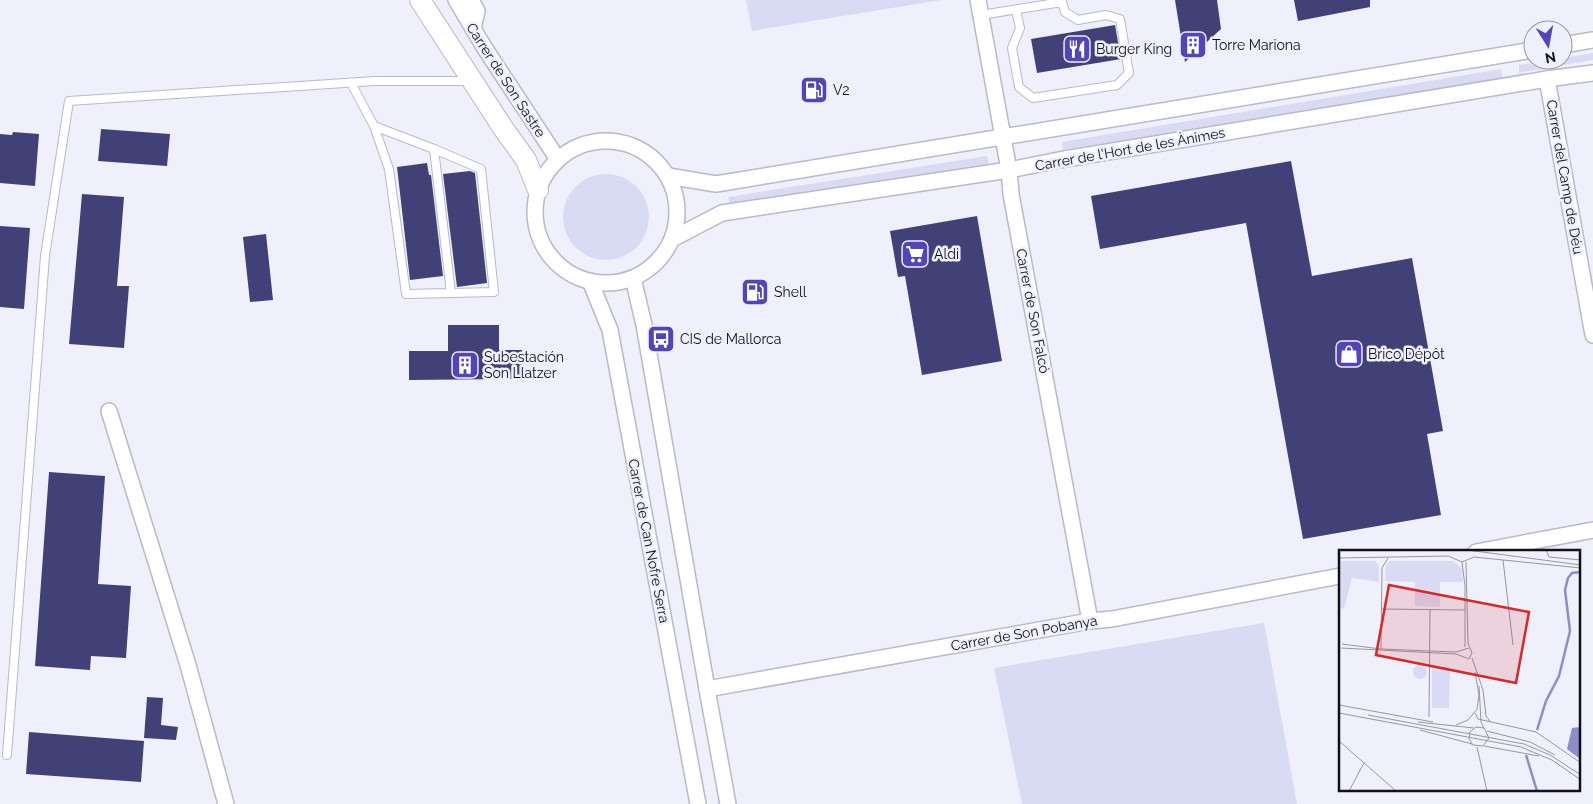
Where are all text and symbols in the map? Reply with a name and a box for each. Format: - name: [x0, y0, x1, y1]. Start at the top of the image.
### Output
- street label: Carrer de Son Sastre: [463, 20, 549, 140]
- north arrow: [1523, 20, 1573, 70]
- building icon: Torre Mariona: [1178, 30, 1208, 60]
- restaurant icon: Burger King: [1062, 34, 1092, 64]
- place label: Torre Mariona: [1212, 37, 1301, 53]
- place label: Burger King: [1096, 41, 1172, 57]
- text: N: [1544, 49, 1557, 67]
- fuel station icon: V2: [799, 75, 829, 105]
- place label: V2: [833, 82, 850, 98]
- street label: Carrer del Camp de Déu: [1544, 99, 1586, 255]
- street label: Carrer de l'Hort de les Ànimes: [1034, 123, 1227, 174]
- supermarket icon: Aldi: [900, 239, 930, 269]
- place label: Aldi: [934, 246, 959, 262]
- street label: Carrer de Son Falcó: [1013, 247, 1053, 375]
- fuel station icon: Shell: [740, 277, 770, 307]
- place label: Shell: [774, 284, 807, 300]
- bus stop icon: CIS de Mallorca: [646, 324, 676, 354]
- place label: CIS de Mallorca: [680, 331, 781, 347]
- shop icon: Brico Dépôt: [1334, 339, 1364, 369]
- place label: Brico Dépôt: [1368, 346, 1445, 362]
- place label: Subestación Son Llatzer: [484, 349, 564, 381]
- building icon: Subestación Son Llatzer: [450, 350, 480, 380]
- street label: Carrer de Can Nofre Serra: [625, 458, 673, 624]
- inset map: [1339, 550, 1580, 792]
- street label: Carrer de Son Pobanya: [949, 612, 1099, 654]

